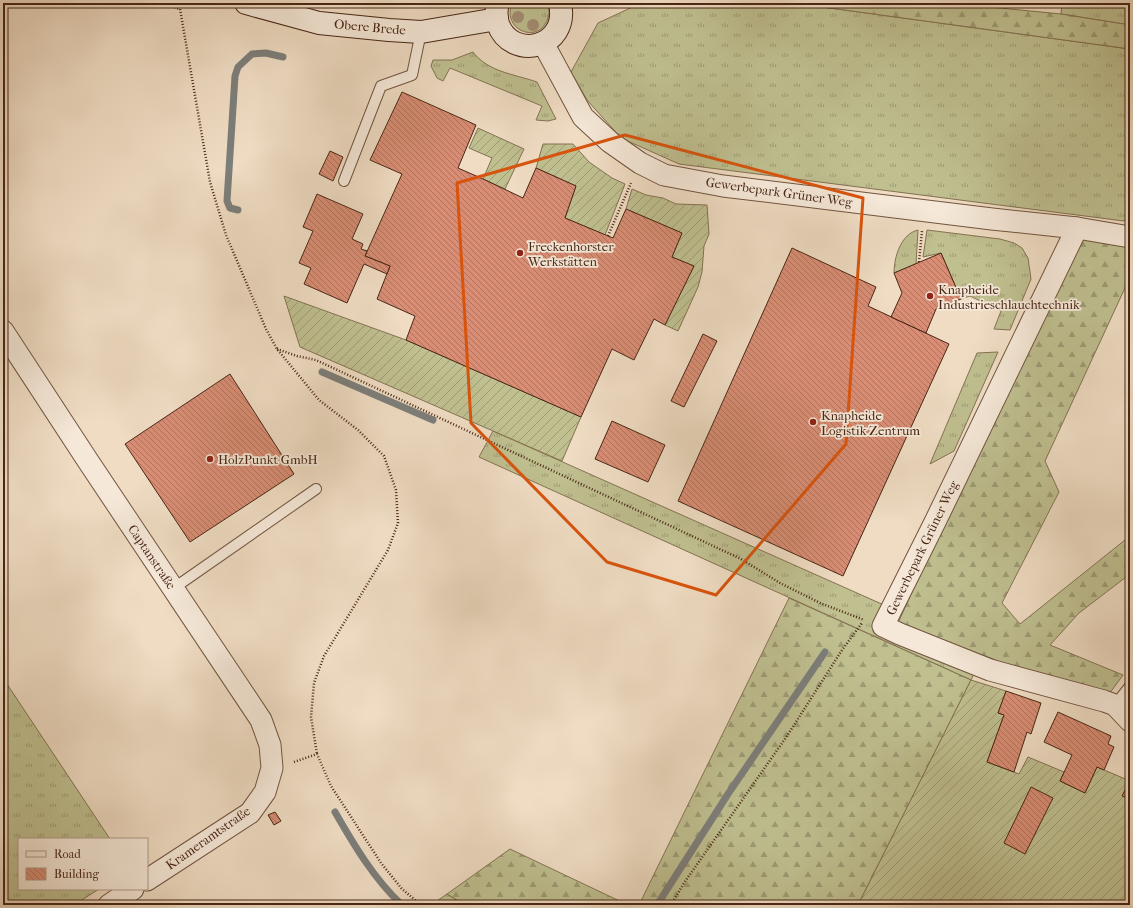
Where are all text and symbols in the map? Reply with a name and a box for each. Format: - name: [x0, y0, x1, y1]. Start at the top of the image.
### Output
- street label: Obere Brede: [333, 16, 407, 38]
- street label: Gewerbepark Grüner Weg: [705, 174, 854, 210]
- place label: Freckenhorster Werkstätten: [527, 239, 614, 269]
- marker: Freckenhorster Werkstätten: [515, 248, 525, 258]
- place label: Knapheide Industrieschlauchtechnik: [938, 282, 1080, 312]
- marker: Knapheide Industrieschlauchtechnik: [925, 291, 935, 301]
- place label: Knapheide Logistik Zentrum: [821, 408, 920, 438]
- marker: Knapheide Logistik Zentrum: [808, 417, 818, 427]
- place label: HolzPunkt GmbH: [218, 452, 318, 467]
- marker: HolzPunkt GmbH: [205, 454, 215, 464]
- street label: Gewerbepark Grüner Weg: [883, 477, 962, 618]
- street label: Captanstraße: [125, 522, 179, 593]
- street label: Krameramtstraße: [163, 803, 254, 873]
- legend: [18, 838, 148, 890]
- text: Road: [54, 847, 81, 861]
- text: Building: [54, 867, 99, 881]

